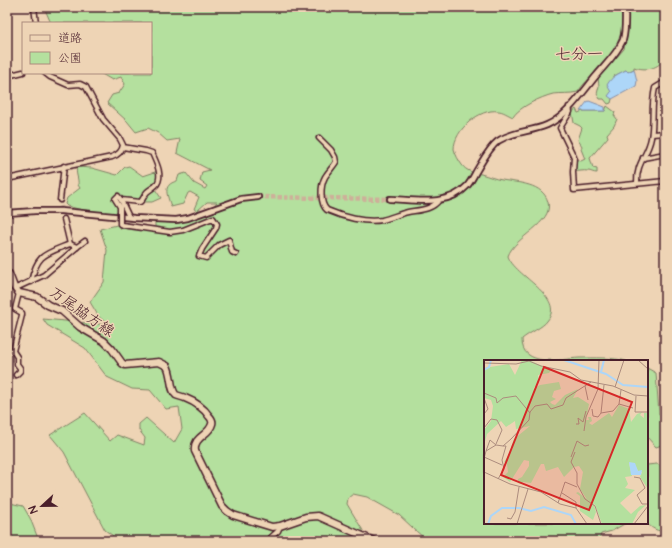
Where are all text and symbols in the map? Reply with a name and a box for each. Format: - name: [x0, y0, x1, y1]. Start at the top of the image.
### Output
- legend: [22, 22, 152, 74]
- text: 道路: [58, 30, 82, 47]
- district label: 七分一: [555, 43, 603, 65]
- text: 公園: [58, 50, 82, 67]
- street label: 万尾脇方線: [45, 282, 119, 342]
- inset map: [484, 360, 648, 524]
- north arrow: [22, 486, 62, 526]
- text: N: [25, 503, 41, 516]

